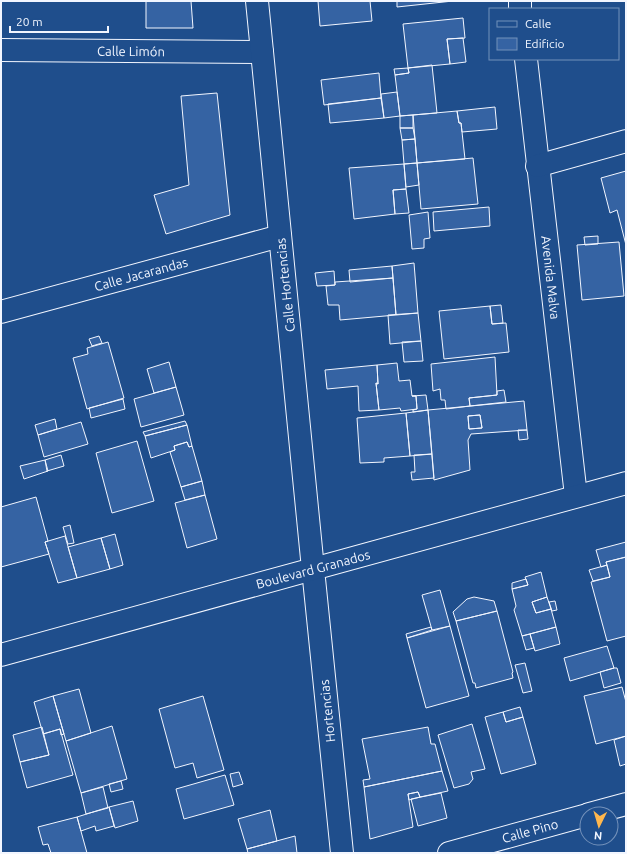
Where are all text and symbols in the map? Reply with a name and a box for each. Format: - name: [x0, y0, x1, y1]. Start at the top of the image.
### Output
- scale bar: [10, 8, 108, 34]
- legend: [489, 8, 619, 60]
- text: 20 m: [16, 15, 43, 28]
- text: Calle: [525, 17, 551, 30]
- text: Edificio: [525, 37, 565, 50]
- street label: Calle Limón: [97, 44, 165, 58]
- street label: Avenida Malva: [539, 235, 563, 320]
- street label: Calle Hortencias: [273, 237, 297, 333]
- street label: Calle Jacarandas: [93, 254, 190, 293]
- street label: Boulevard Granados: [254, 547, 372, 591]
- street label: Hortencias: [317, 679, 337, 743]
- north arrow: [579, 806, 619, 846]
- street label: Calle Pino: [500, 816, 560, 845]
- text: N: [594, 830, 603, 842]

